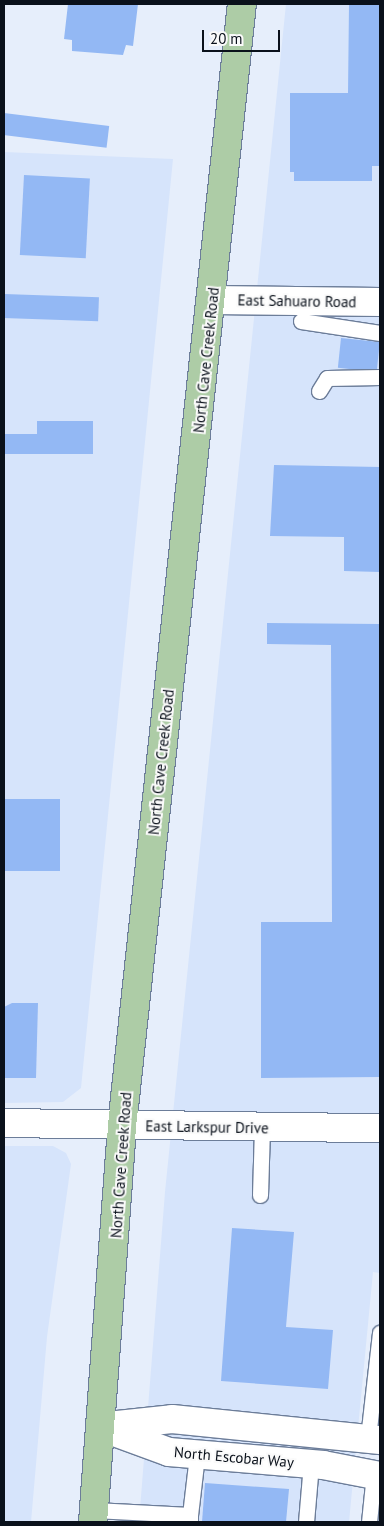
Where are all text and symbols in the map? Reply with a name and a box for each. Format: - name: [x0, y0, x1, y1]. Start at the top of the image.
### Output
- scale bar: [204, 20, 282, 52]
- text: 20 m: [210, 29, 243, 48]
- street label: North Cave Creek Road: [189, 286, 223, 434]
- street label: East Sahuaro Road: [237, 291, 357, 311]
- street label: North Cave Creek Road: [144, 688, 178, 836]
- street label: North Cave Creek Road: [107, 1091, 135, 1239]
- street label: East Larkspur Drive: [145, 1117, 269, 1137]
- street label: North Escobar Way: [173, 1443, 295, 1471]

